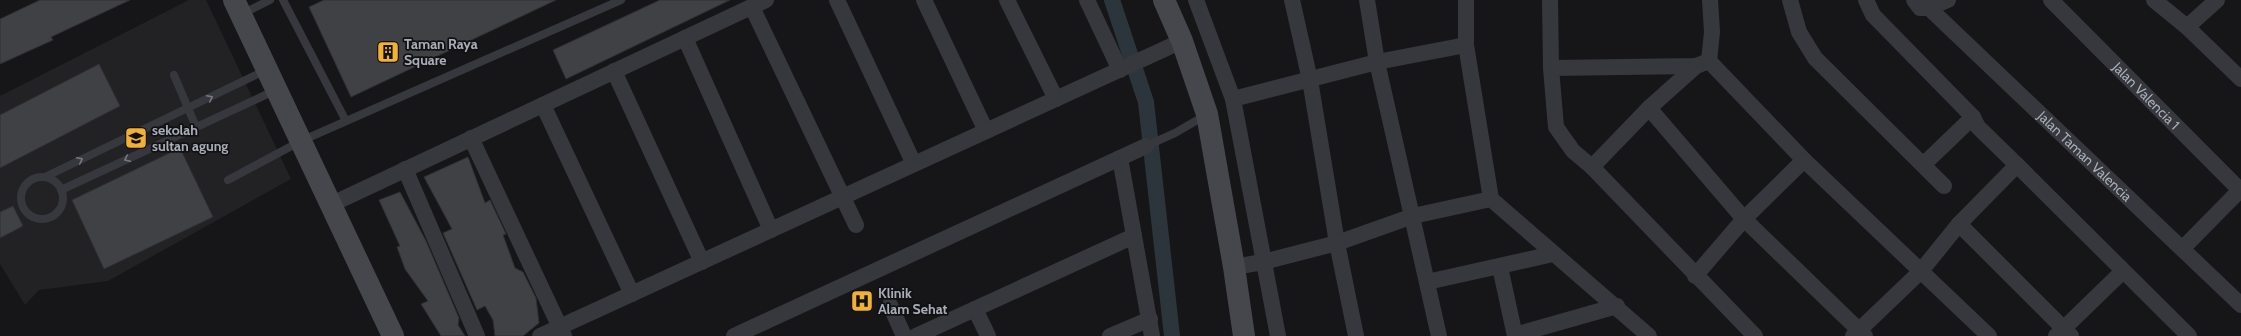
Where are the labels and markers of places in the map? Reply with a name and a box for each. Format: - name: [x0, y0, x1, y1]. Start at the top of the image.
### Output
- place label: Taman Raya Square: [404, 35, 478, 69]
- building icon: Taman Raya Square: [375, 39, 401, 65]
- place label: sekolah sultan agung: [152, 121, 228, 155]
- school or university icon: sekolah sultan agung: [123, 125, 149, 151]
- place label: Klinik Alam Sehat: [878, 284, 947, 318]
- hospital icon: Klinik Alam Sehat: [849, 288, 875, 314]

